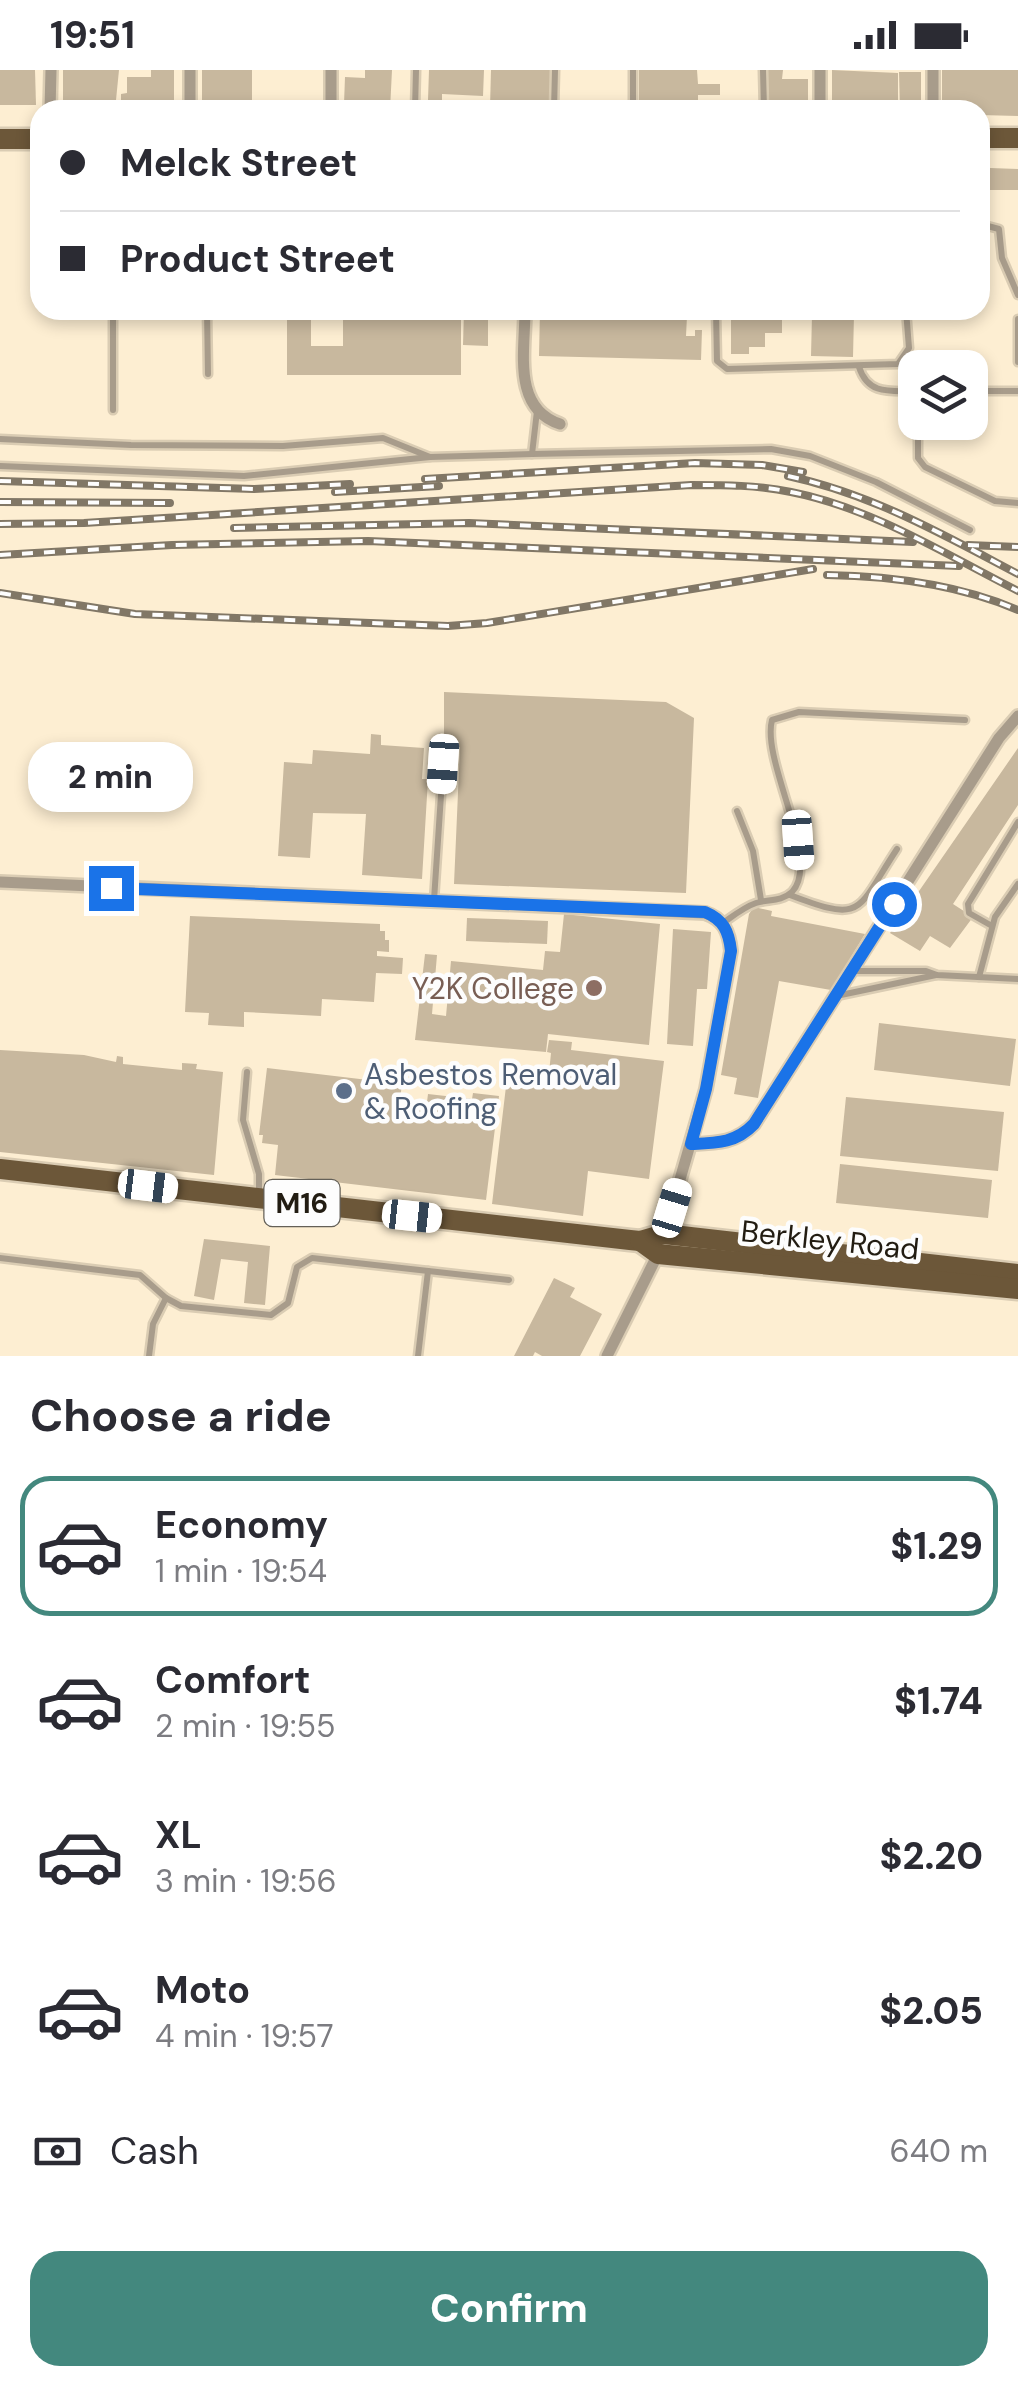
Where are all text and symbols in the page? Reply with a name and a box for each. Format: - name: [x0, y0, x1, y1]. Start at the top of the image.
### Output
- text: 19:51: [50, 10, 135, 60]
- text: Melck Street: [120, 138, 357, 188]
- text: Product Street: [120, 234, 395, 284]
- map controls: [898, 350, 988, 440]
- button: layers: [898, 350, 988, 440]
- car: [426, 733, 460, 795]
- callout: 2 min: [28, 743, 194, 813]
- text: 2 min: [68, 756, 153, 798]
- car: [781, 809, 815, 871]
- route end: [89, 866, 134, 911]
- route start: [872, 882, 917, 927]
- place label: Y2K College: [412, 969, 574, 1008]
- marker: Y2K College: [583, 977, 605, 999]
- place label: Asbestos Removal & Roofing: [364, 1055, 617, 1128]
- marker: Asbestos Removal & Roofing: [333, 1080, 355, 1102]
- car: [116, 1167, 180, 1205]
- car: [649, 1175, 695, 1241]
- road number: M16: [264, 1180, 340, 1226]
- car: [381, 1198, 443, 1234]
- street label: Berkley Road: [739, 1211, 921, 1269]
- text: Choose a ride: [30, 1386, 332, 1445]
- text: Economy: [155, 1500, 328, 1550]
- icon: car: [35, 1501, 125, 1591]
- text: $1.29: [890, 1521, 983, 1571]
- text: 1 min · 19:54: [155, 1550, 327, 1592]
- text: Comfort: [155, 1655, 311, 1705]
- icon: car: [35, 1656, 125, 1746]
- text: $1.74: [894, 1676, 983, 1726]
- text: 2 min · 19:55: [155, 1705, 335, 1747]
- text: XL: [155, 1810, 202, 1860]
- icon: car: [35, 1811, 125, 1901]
- text: $2.20: [880, 1831, 983, 1881]
- text: 3 min · 19:56: [155, 1860, 337, 1902]
- text: Moto: [155, 1965, 250, 2015]
- icon: car: [35, 1966, 125, 2056]
- text: $2.05: [879, 1986, 983, 2036]
- text: 4 min · 19:57: [155, 2015, 333, 2057]
- icon: cash: [30, 2124, 85, 2179]
- text: Cash: [110, 2126, 199, 2176]
- text: 640 m: [890, 2130, 988, 2172]
- button: Confirm: [30, 2251, 988, 2366]

